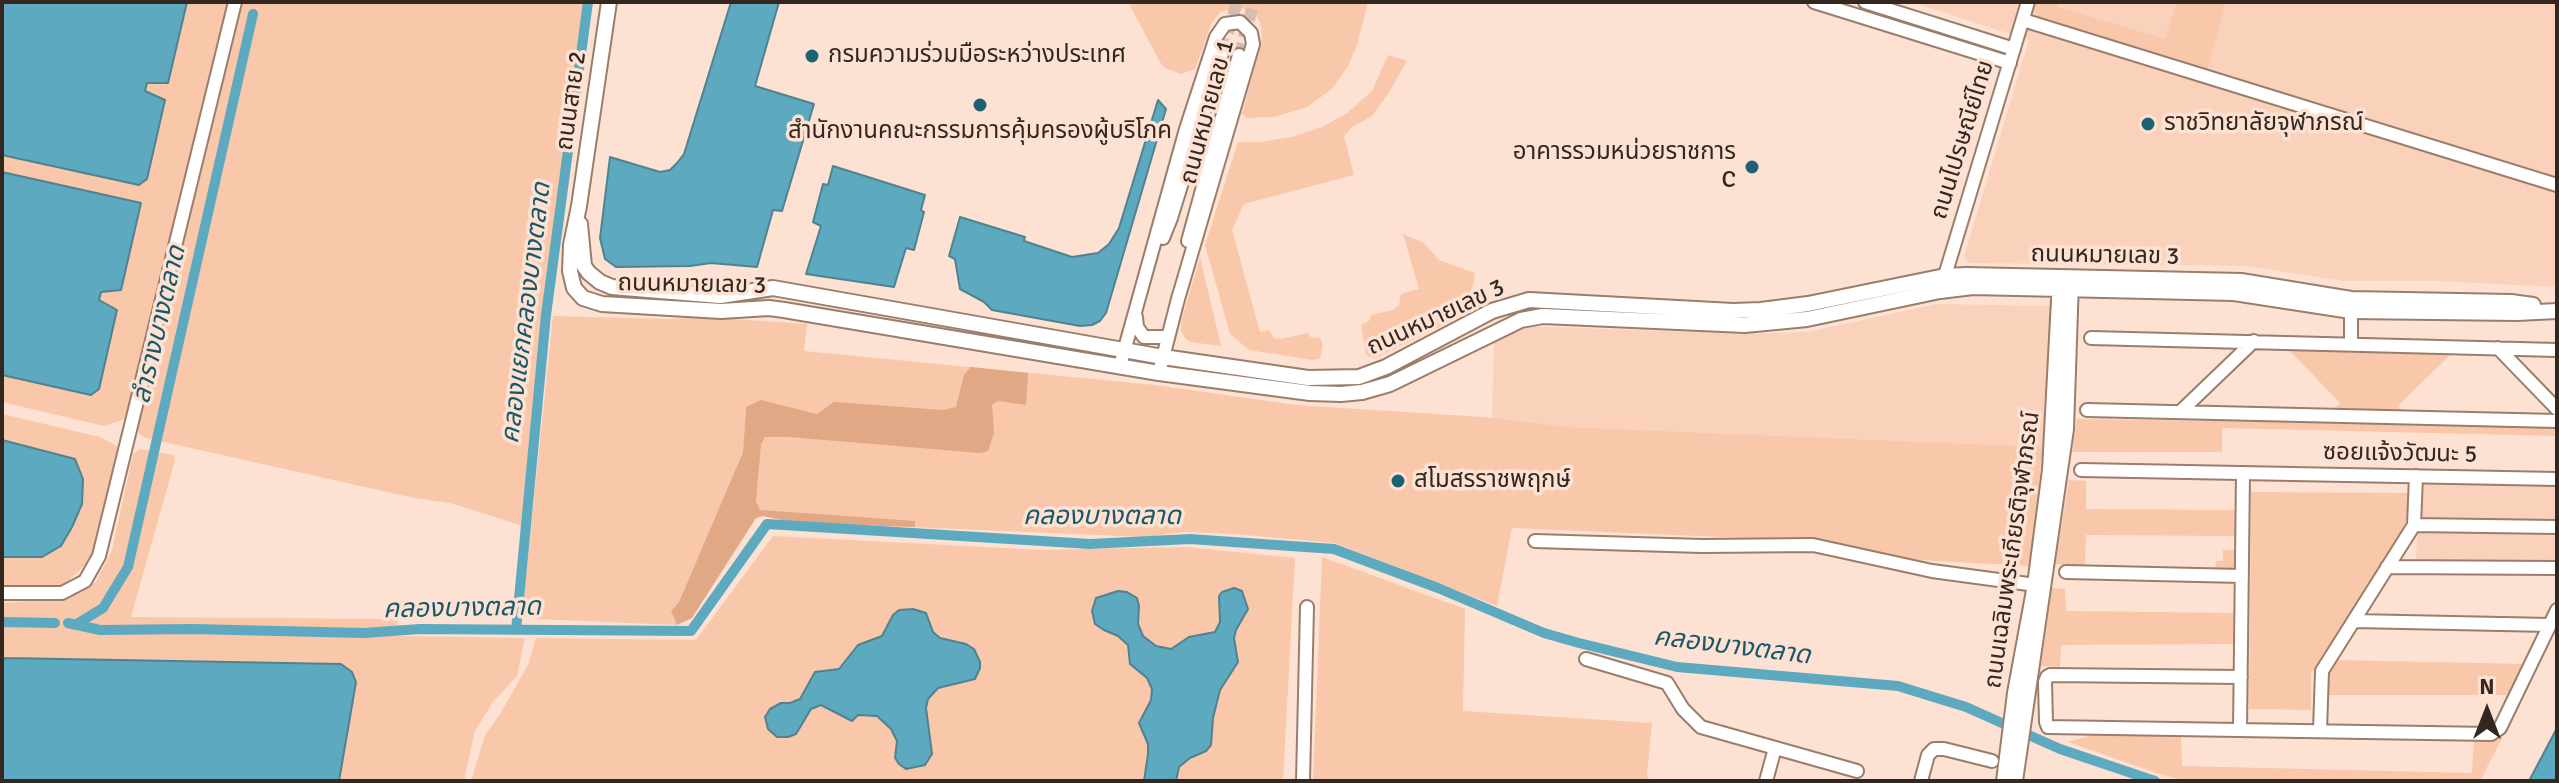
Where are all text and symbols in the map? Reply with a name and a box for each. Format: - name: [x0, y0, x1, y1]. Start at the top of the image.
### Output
- street label: ถนนหมายเลข 1: [1175, 37, 1241, 187]
- place label: กรมความร่วมมือระหว่างประเทศ: [828, 42, 1126, 70]
- marker: กรมความร่วมมือระหว่างประเทศ: [803, 47, 821, 65]
- street label: ถนนสาย 2: [551, 50, 593, 152]
- street label: ถนนไปรษณีย์ไทย: [1925, 57, 2001, 223]
- marker: สำนักงานคณะกรรมการคุ้มครองผู้บริโภค: [971, 96, 989, 114]
- place label: ราชวิทยาลัยจุฬาภรณ์: [2164, 110, 2364, 138]
- marker: ราชวิทยาลัยจุฬาภรณ์: [2139, 115, 2157, 133]
- place label: สำนักงานคณะกรรมการคุ้มครองผู้บริโภค: [788, 118, 1172, 146]
- place label: อาคารรวมหน่วยราชการ C: [1513, 139, 1736, 195]
- marker: อาคารรวมหน่วยราชการ C: [1743, 158, 1761, 176]
- water label: คลองแยกคลองบางตลาด: [496, 181, 558, 445]
- street label: ถนนหมายเลข 3: [2030, 240, 2180, 272]
- water label: ลำรางบางตลาด: [127, 243, 193, 407]
- street label: ถนนหมายเลข 3: [617, 269, 767, 301]
- street label: ถนนหมายเลข 3: [1363, 274, 1509, 362]
- street label: ถนนเฉลิมพระเกียรติจุฬาภรณ์: [1979, 410, 2047, 690]
- street label: ซอยแจ้งวัฒนะ 5: [2323, 438, 2477, 470]
- place label: สโมสรราชพฤกษ์: [1414, 467, 1571, 495]
- marker: สโมสรราชพฤกษ์: [1389, 472, 1407, 490]
- water label: คลองบางตลาด: [1023, 501, 1181, 533]
- water label: คลองบางตลาด: [383, 592, 541, 626]
- water label: คลองบางตลาด: [1652, 622, 1812, 672]
- north arrow: [2447, 671, 2527, 751]
- text: N: [2479, 673, 2495, 700]

